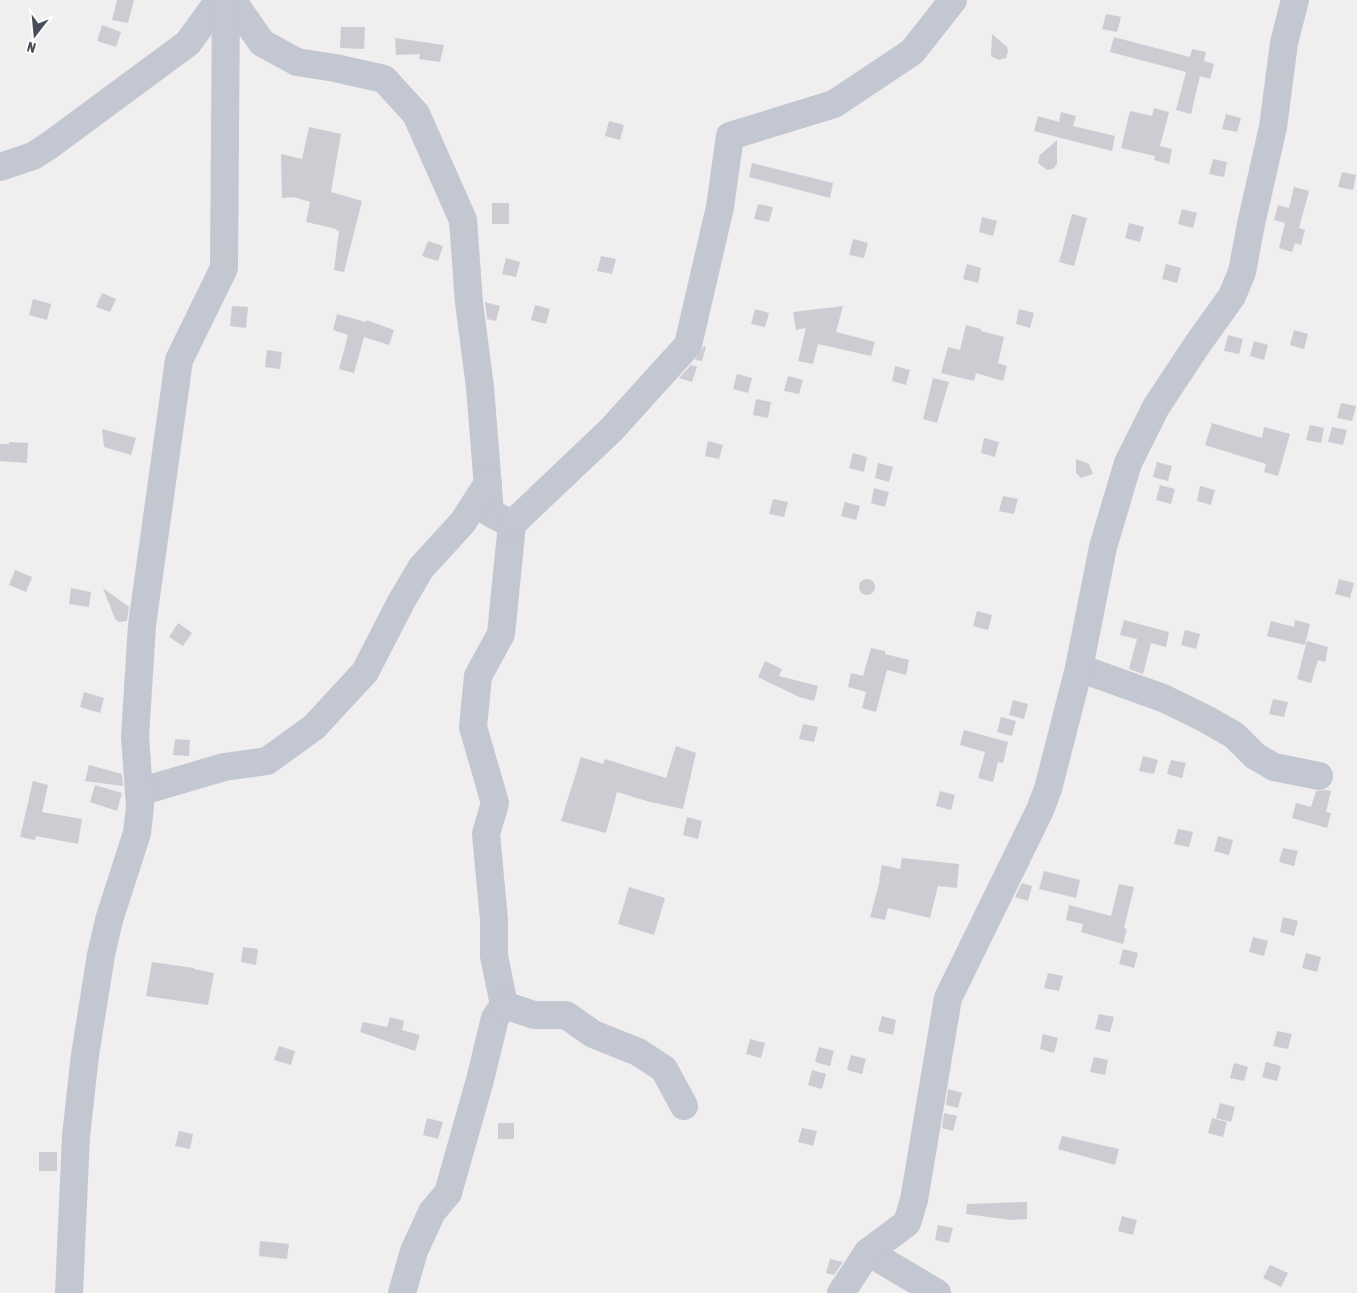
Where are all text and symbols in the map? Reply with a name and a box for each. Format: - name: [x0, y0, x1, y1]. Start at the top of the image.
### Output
- north arrow: [10, 10, 60, 60]
- text: N: [25, 39, 38, 56]

